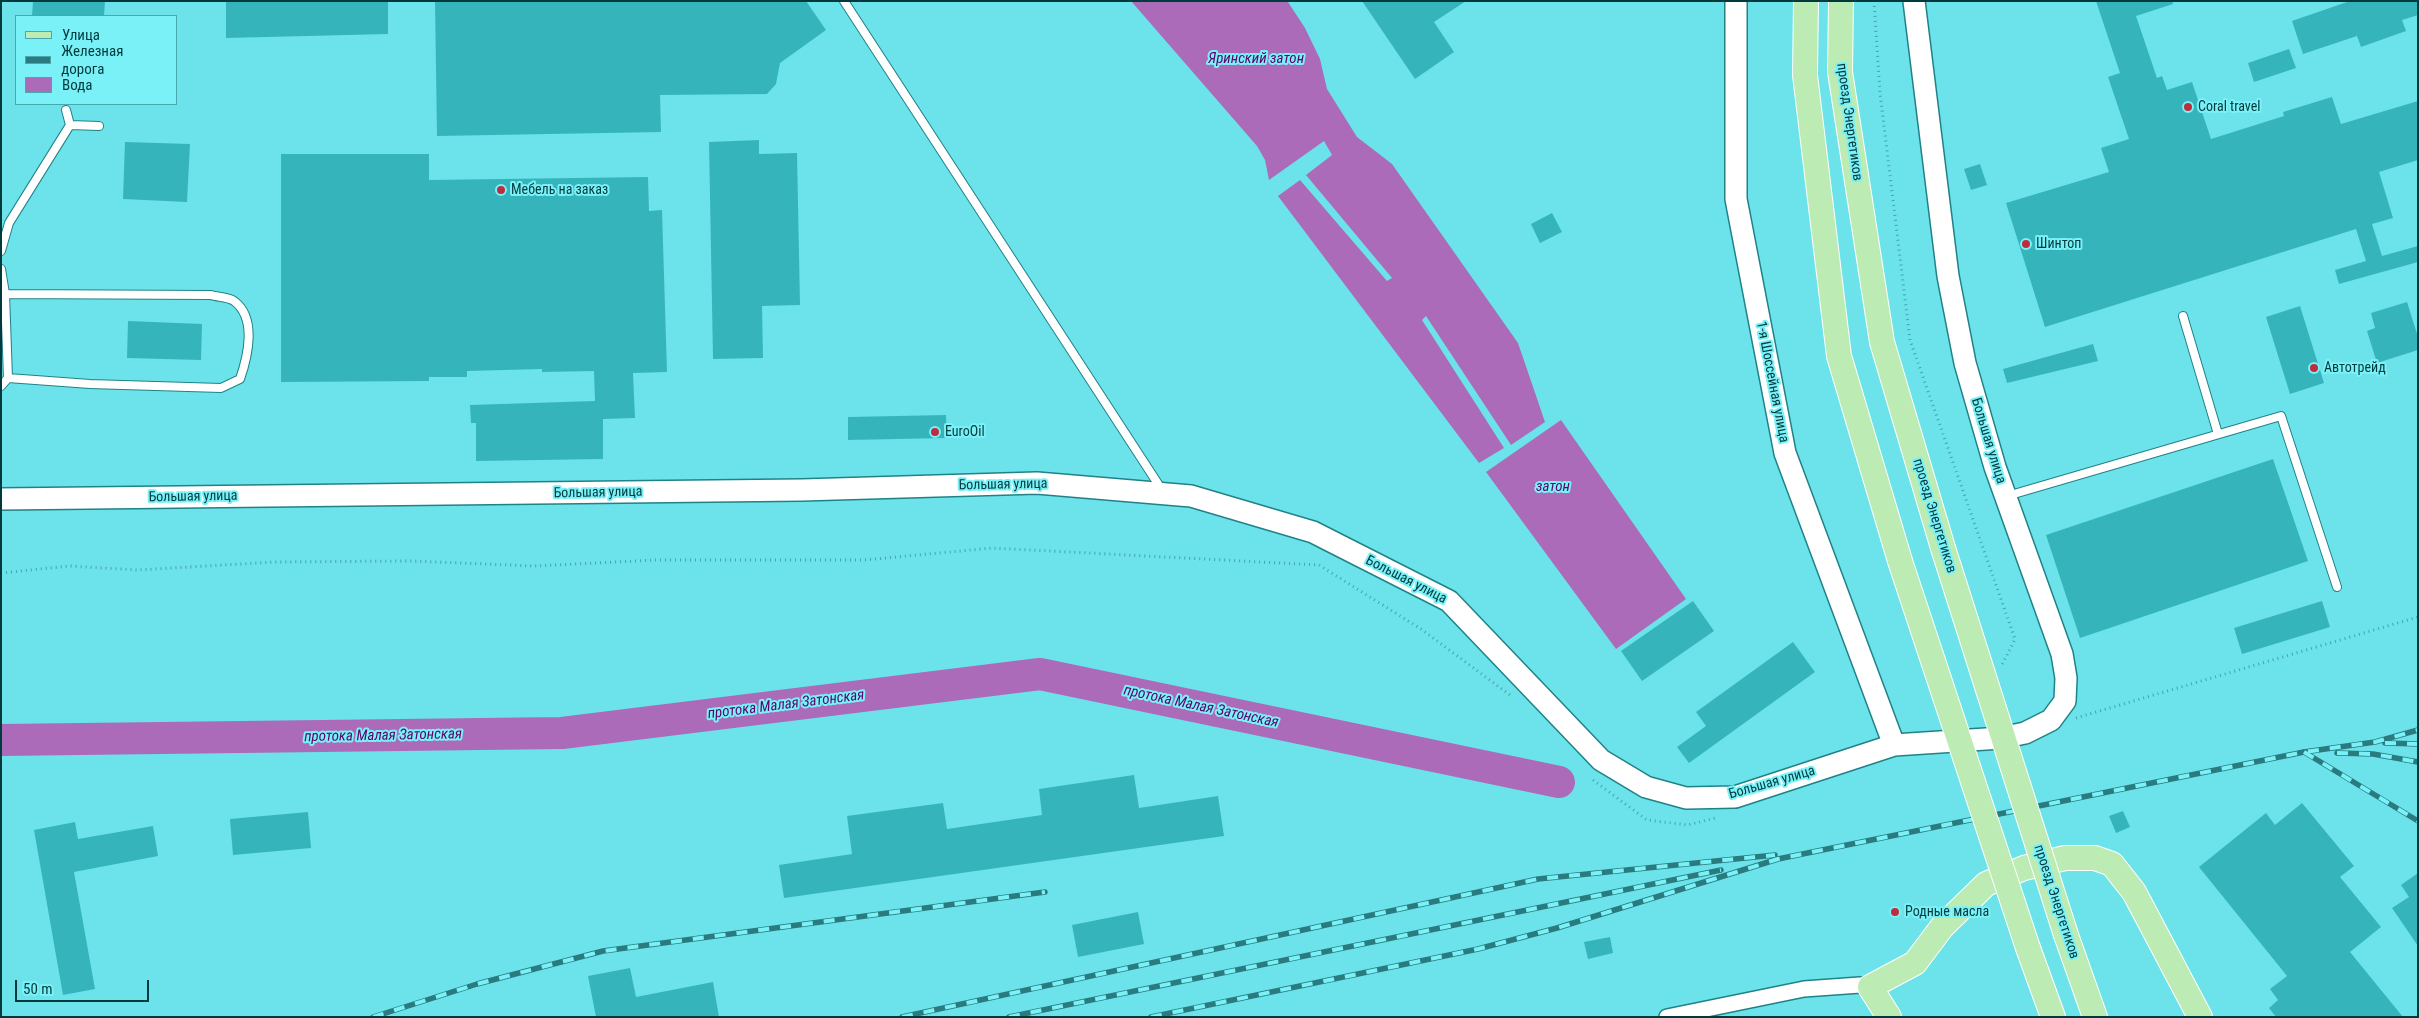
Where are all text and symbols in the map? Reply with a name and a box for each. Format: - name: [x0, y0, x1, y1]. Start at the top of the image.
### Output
- legend: [15, 15, 178, 105]
- text: Улица: [62, 26, 100, 44]
- text: Железная дорога: [61, 42, 123, 78]
- water label: Яринский затон: [1208, 50, 1304, 68]
- street label: проезд Энергетиков: [1832, 62, 1866, 182]
- text: Вода: [62, 76, 92, 94]
- place label: Coral travel: [2198, 99, 2261, 115]
- marker: Coral travel: [2182, 101, 2194, 113]
- place label: Мебель на заказ: [511, 182, 608, 198]
- marker: Мебель на заказ: [495, 184, 507, 196]
- place label: Шинтоп: [2036, 236, 2081, 252]
- marker: Шинтоп: [2020, 238, 2032, 250]
- street label: 1-я Шоссейная улица: [1752, 320, 1792, 444]
- place label: Автотрейд: [2324, 360, 2386, 376]
- marker: Автотрейд: [2308, 362, 2320, 374]
- street label: Большая улица: [1967, 396, 2009, 486]
- place label: EuroOil: [945, 424, 985, 440]
- marker: EuroOil: [929, 426, 941, 438]
- street label: проезд Энергетиков: [1909, 457, 1959, 575]
- street label: Большая улица: [958, 476, 1048, 494]
- water label: затон: [1536, 478, 1570, 496]
- street label: Большая улица: [553, 484, 643, 502]
- street label: Большая улица: [148, 488, 238, 506]
- street label: Большая улица: [1363, 552, 1449, 608]
- water label: протока Малая Затонская: [1122, 682, 1280, 732]
- water label: протока Малая Затонская: [707, 686, 865, 724]
- water label: протока Малая Затонская: [304, 726, 462, 746]
- street label: Большая улица: [1727, 763, 1817, 803]
- street label: проезд Энергетиков: [2030, 843, 2082, 961]
- place label: Родные масла: [1905, 904, 1989, 920]
- marker: Родные масла: [1889, 906, 1901, 918]
- scale bar: [18, 970, 151, 1002]
- text: 50 m: [23, 980, 53, 998]

